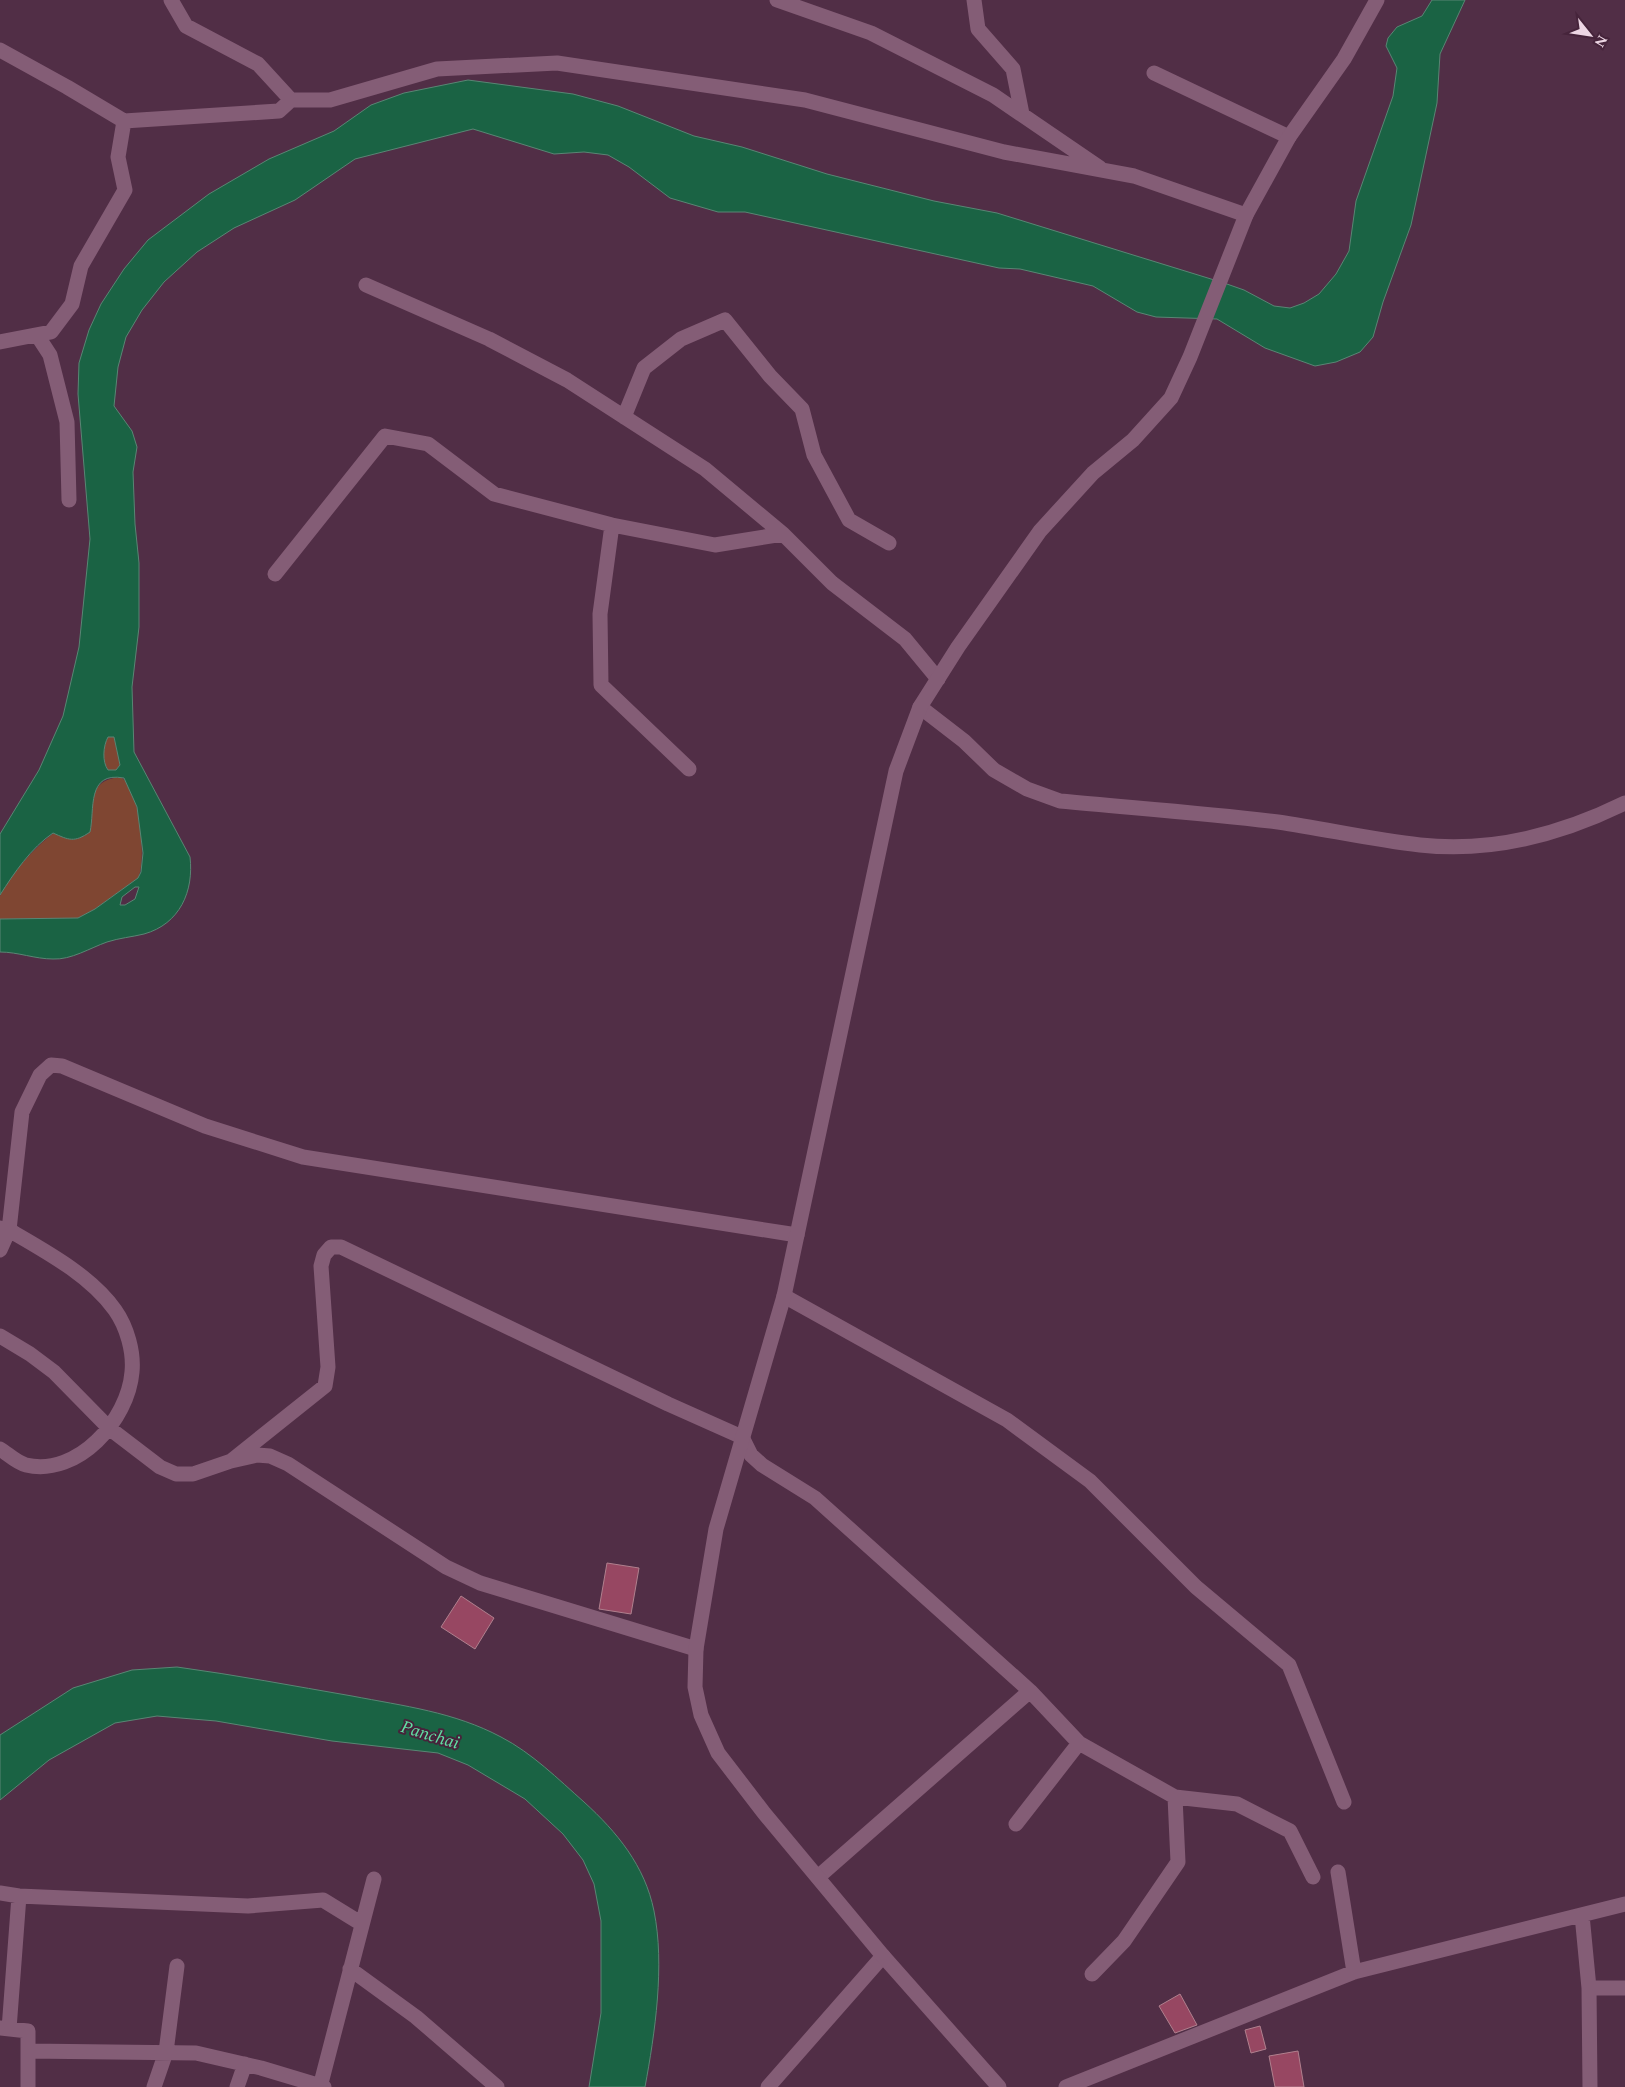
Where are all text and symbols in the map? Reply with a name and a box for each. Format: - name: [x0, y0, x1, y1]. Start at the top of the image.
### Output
- north arrow: [1565, 10, 1615, 60]
- text: N: [1589, 31, 1613, 51]
- water label: Panchai: [397, 1713, 463, 1757]

